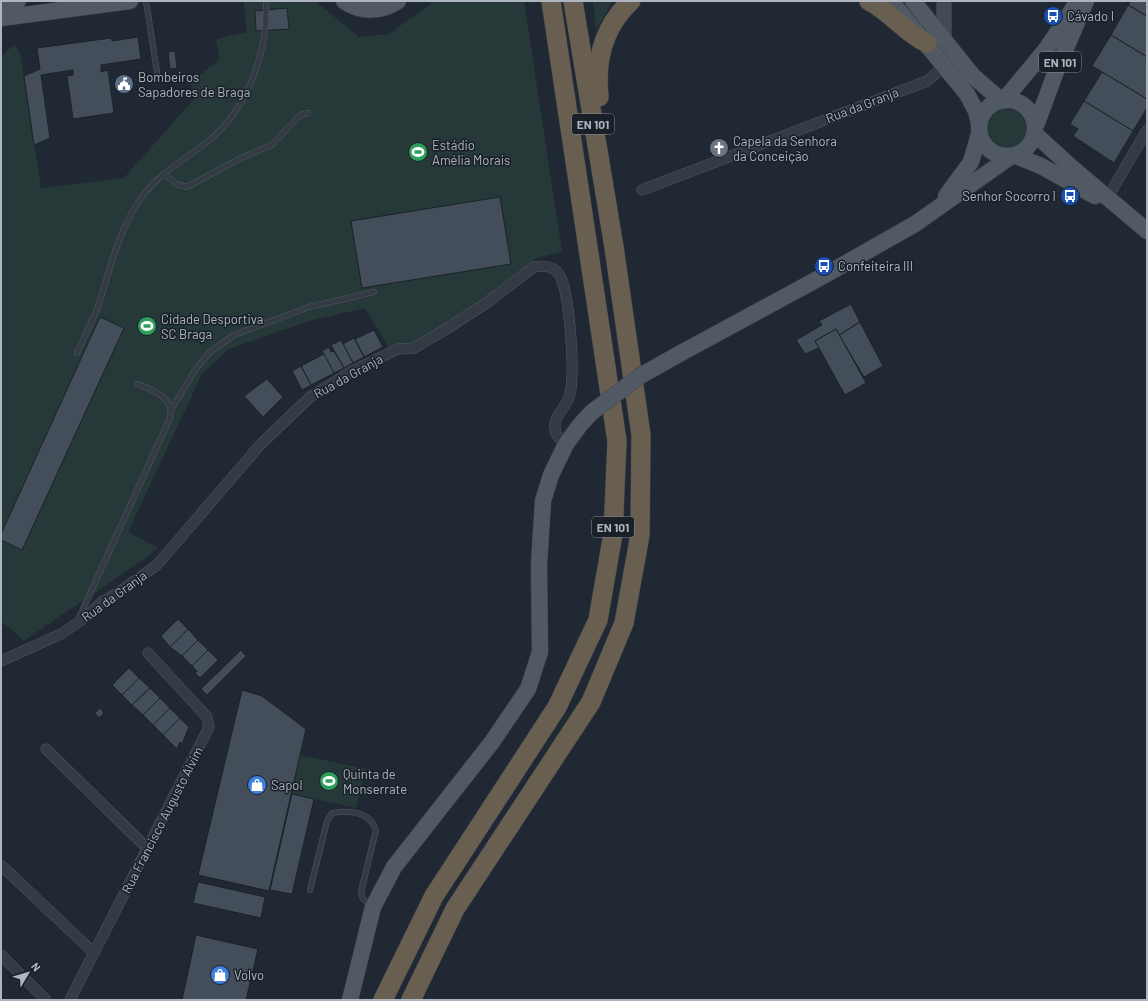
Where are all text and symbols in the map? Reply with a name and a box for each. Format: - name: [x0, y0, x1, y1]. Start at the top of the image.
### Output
- bus stop icon: Cávado I: [1042, 5, 1064, 27]
- place label: Cávado I: [1067, 8, 1114, 24]
- road number: EN 101: [1039, 52, 1081, 72]
- place label: Bombeiros Sapadores de Braga: [138, 69, 250, 100]
- public building icon: Bombeiros Sapadores de Braga: [113, 73, 135, 95]
- street label: Rua da Granja: [823, 84, 901, 126]
- road number: EN 101: [572, 114, 614, 134]
- place label: Capela da Senhora da Conceição: [733, 133, 837, 164]
- place label: Estádio Amélia Morais: [432, 137, 510, 168]
- church icon: Capela da Senhora da Conceição: [708, 137, 730, 159]
- sports icon: Estádio Amélia Morais: [407, 141, 429, 163]
- bus stop icon: Senhor Socorro I: [1059, 185, 1081, 207]
- place label: Senhor Socorro I: [962, 188, 1056, 204]
- bus stop icon: Confeiteira III: [813, 255, 835, 277]
- place label: Confeiteira III: [838, 258, 913, 274]
- place label: Cidade Desportiva SC Braga: [161, 311, 263, 342]
- sports icon: Cidade Desportiva SC Braga: [136, 315, 158, 337]
- street label: Rua da Granja: [311, 350, 385, 402]
- road number: EN 101: [592, 517, 634, 537]
- street label: Rua da Granja: [78, 567, 150, 625]
- street label: Rua Francisco Augusto Alvim: [118, 744, 206, 896]
- place label: Quinta de Monserrate: [343, 766, 407, 797]
- sports icon: Quinta de Monserrate: [318, 770, 340, 792]
- shop icon: Sapol: [246, 774, 268, 796]
- place label: Sapol: [271, 777, 302, 793]
- north arrow: [8, 953, 48, 993]
- text: N: [29, 960, 44, 973]
- shop icon: Volvo: [209, 964, 231, 986]
- place label: Volvo: [234, 967, 264, 983]

